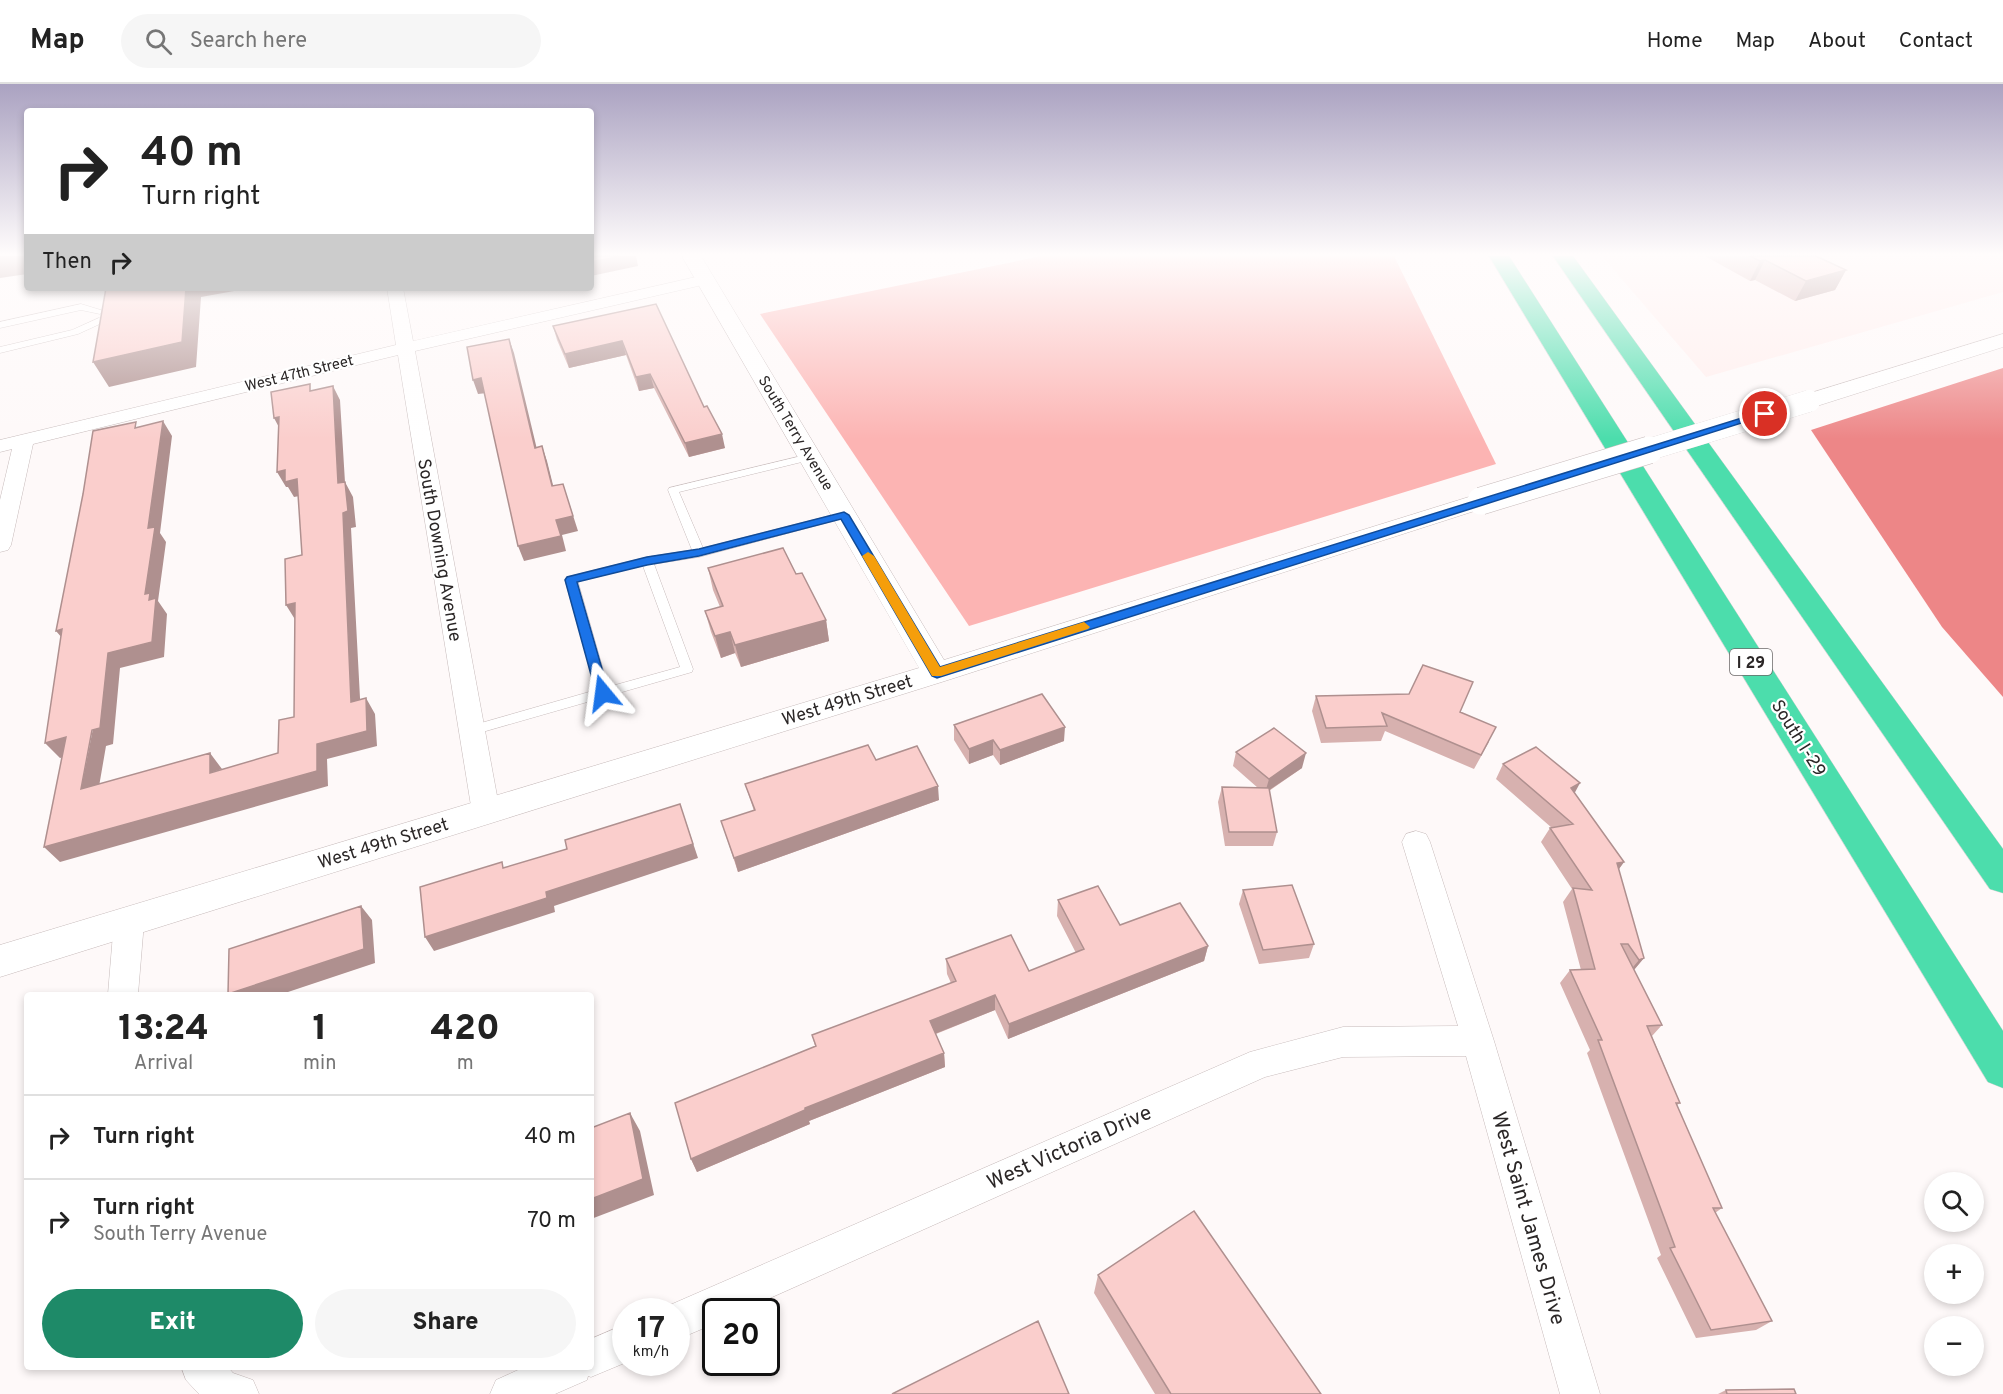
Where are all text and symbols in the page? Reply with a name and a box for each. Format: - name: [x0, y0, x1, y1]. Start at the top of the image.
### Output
- search box: [121, 14, 541, 68]
- text: Map: [30, 23, 85, 59]
- icon: search: [142, 25, 175, 58]
- text: Search here: [190, 28, 307, 55]
- text: Home: [1647, 28, 1703, 55]
- text: Map: [1736, 28, 1775, 55]
- text: About: [1808, 28, 1866, 55]
- text: Contact: [1899, 28, 1973, 55]
- text: 40 m: [141, 128, 243, 181]
- icon: right: [42, 132, 120, 210]
- text: Turn right: [141, 180, 260, 214]
- icon: right: [104, 246, 137, 279]
- text: Then: [42, 249, 92, 276]
- street label: West 47th Street: [243, 352, 356, 397]
- street label: South Terry Avenue: [753, 373, 836, 495]
- pin: [1739, 388, 1790, 439]
- icon: arrive: [1748, 397, 1781, 430]
- street label: South Downing Avenue: [411, 457, 466, 643]
- road number: I 29: [1730, 649, 1772, 675]
- position arrow: [571, 661, 635, 725]
- street label: West 49th Street: [779, 671, 916, 732]
- street label: South I-29: [1765, 696, 1830, 781]
- street label: West 49th Street: [315, 814, 452, 875]
- text: 13:24: [118, 1007, 209, 1053]
- text: 1: [312, 1007, 327, 1053]
- text: 420: [431, 1007, 500, 1053]
- text: Arrival: [134, 1051, 193, 1077]
- text: min: [303, 1051, 336, 1077]
- text: m: [457, 1051, 474, 1077]
- street label: West Victoria Drive: [983, 1100, 1156, 1197]
- street label: West Saint James Drive: [1484, 1109, 1571, 1328]
- icon: right: [42, 1121, 75, 1154]
- text: Turn right: [93, 1124, 195, 1151]
- text: 40 m: [524, 1124, 576, 1151]
- map controls: [1924, 1172, 1984, 1376]
- button: search: [1924, 1172, 1984, 1232]
- text: Turn right: [93, 1195, 195, 1222]
- icon: right: [42, 1205, 75, 1238]
- text: 70 m: [527, 1208, 576, 1235]
- text: South Terry Avenue: [93, 1222, 267, 1248]
- button: +: [1924, 1244, 1984, 1304]
- button: Exit: [42, 1289, 303, 1358]
- button: Share: [315, 1289, 576, 1358]
- speed limit sign: 20: [702, 1298, 780, 1376]
- text: 17: [637, 1311, 665, 1348]
- button: −: [1924, 1316, 1984, 1376]
- text: km/h: [633, 1343, 669, 1362]

